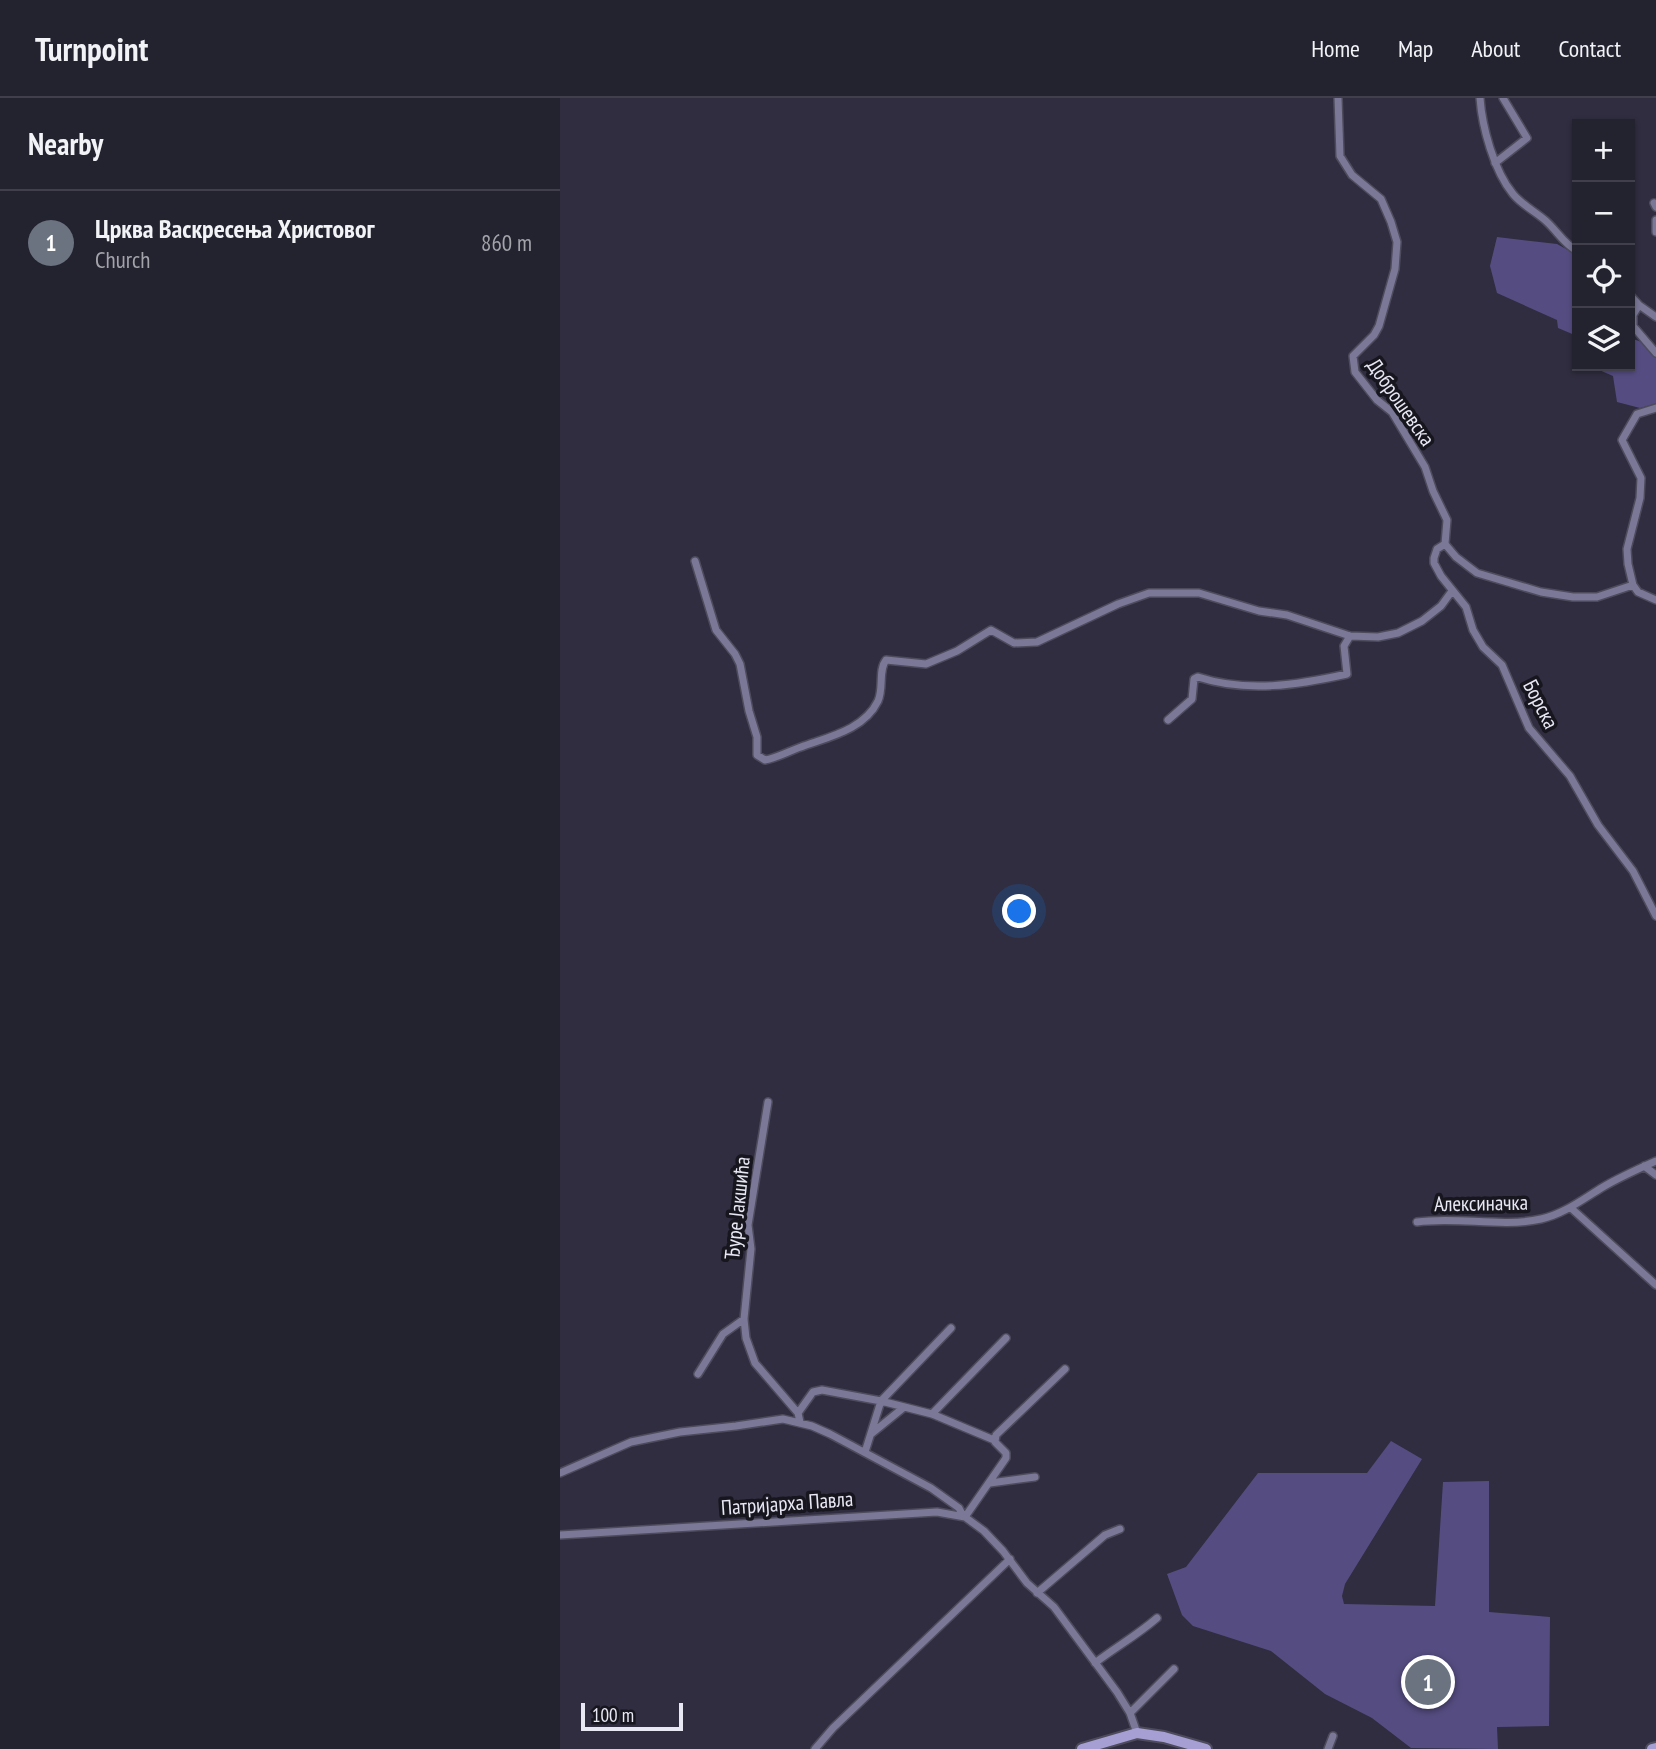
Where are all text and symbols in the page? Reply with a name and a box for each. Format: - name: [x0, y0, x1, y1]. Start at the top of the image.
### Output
- text: Turnpoint: [35, 27, 148, 70]
- text: Home: [1311, 33, 1360, 64]
- text: Map: [1398, 33, 1433, 64]
- text: About: [1471, 33, 1520, 64]
- text: Contact: [1558, 33, 1621, 64]
- map controls: [1572, 119, 1635, 371]
- button: +: [1572, 119, 1635, 182]
- text: Nearby: [28, 124, 103, 163]
- button: −: [1572, 182, 1635, 245]
- text: Црква Васкресења Христовог: [95, 212, 375, 245]
- text: 1: [46, 228, 57, 257]
- text: 860 m: [481, 228, 532, 257]
- text: Church: [95, 245, 150, 274]
- button: locate: [1572, 245, 1635, 308]
- button: layers: [1572, 308, 1635, 371]
- street label: Доброшевска: [1361, 353, 1441, 451]
- street label: Борска: [1517, 675, 1565, 733]
- your location: [1002, 894, 1036, 928]
- street label: Ђуре Јакшића: [718, 1155, 756, 1261]
- street label: Алексиначка: [1434, 1189, 1528, 1217]
- street label: Патријарха Павла: [720, 1485, 854, 1521]
- pin: 1: [1405, 1656, 1451, 1708]
- scale bar: [581, 1700, 682, 1732]
- text: 100 m: [592, 1703, 634, 1727]

